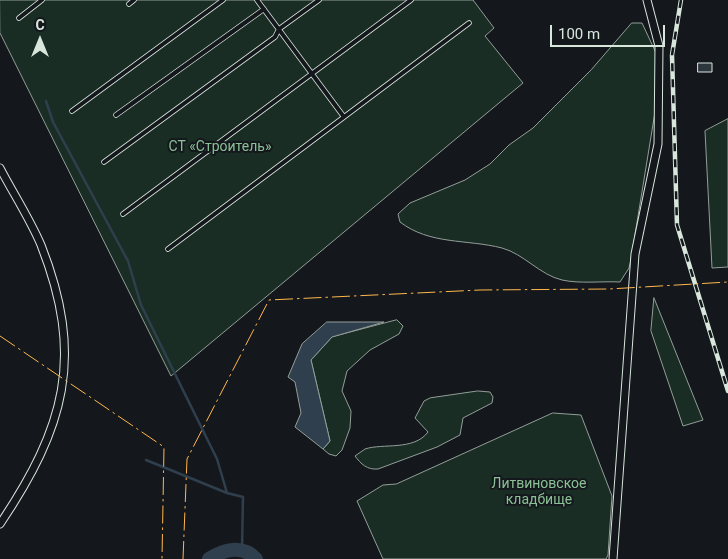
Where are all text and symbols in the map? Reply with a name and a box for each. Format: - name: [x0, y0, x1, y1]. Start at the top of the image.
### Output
- north arrow: [15, 15, 65, 65]
- scale bar: [553, 15, 668, 47]
- text: С: [35, 17, 45, 33]
- text: 100 m: [558, 25, 600, 43]
- park label: СТ «Строитель»: [169, 139, 271, 155]
- park label: Литвиновское кладбище: [491, 476, 587, 508]

